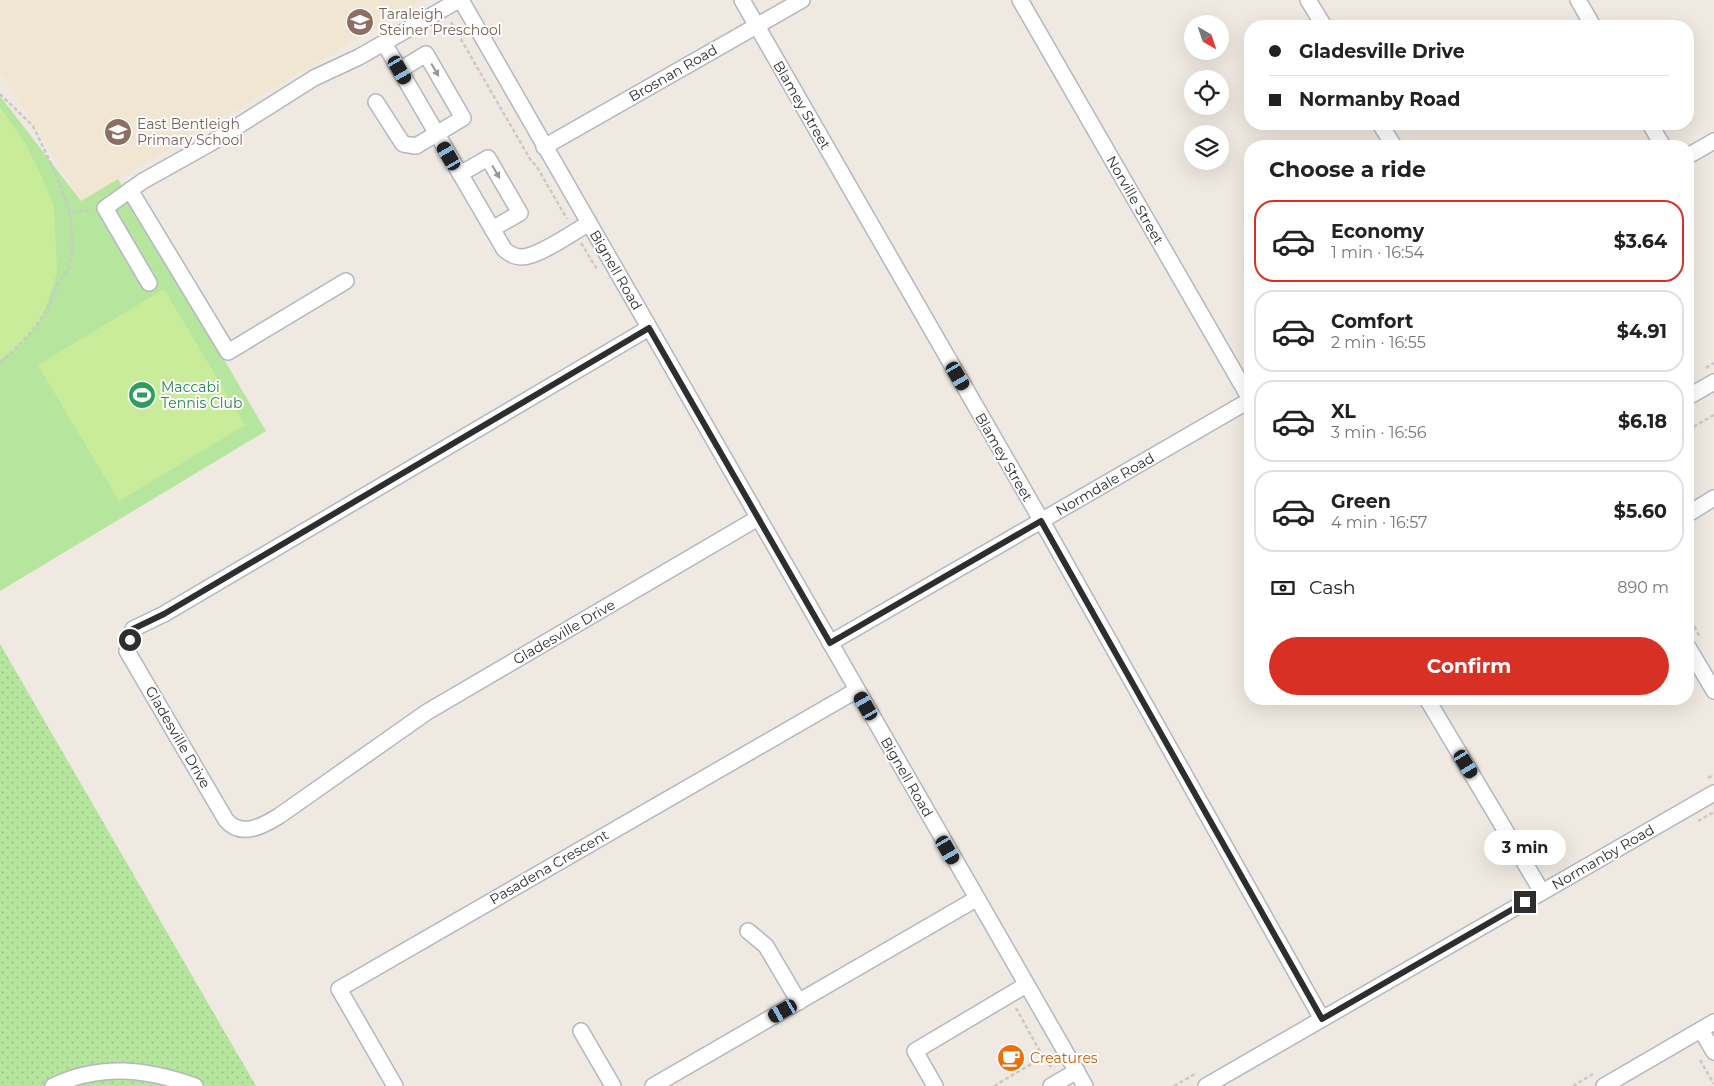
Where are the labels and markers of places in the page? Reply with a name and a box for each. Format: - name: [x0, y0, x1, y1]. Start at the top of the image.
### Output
- place label: Taraleigh Steiner Preschool: [379, 5, 501, 39]
- school or university icon: Taraleigh Steiner Preschool: [345, 7, 375, 37]
- place label: East Bentleigh Primary School: [137, 115, 243, 149]
- school or university icon: East Bentleigh Primary School: [103, 117, 133, 147]
- place label: Maccabi Tennis Club: [161, 378, 243, 412]
- sports icon: Maccabi Tennis Club: [127, 380, 157, 410]
- cafe icon: Creatures: [996, 1043, 1026, 1073]
- place label: Creatures: [1030, 1049, 1098, 1067]

